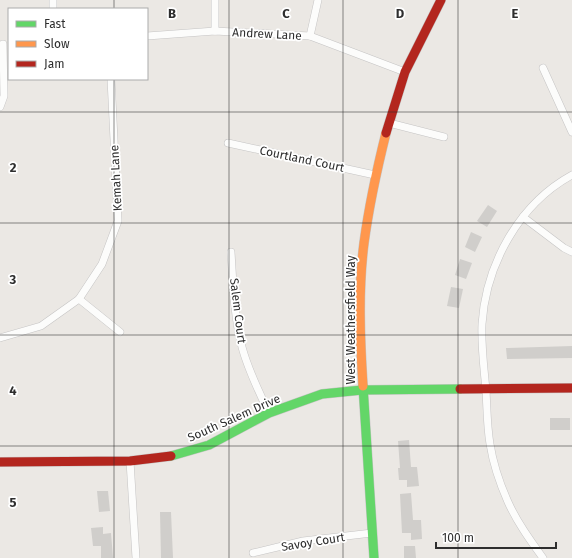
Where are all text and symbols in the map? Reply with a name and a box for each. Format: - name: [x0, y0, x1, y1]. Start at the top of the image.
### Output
- text: B: [168, 6, 176, 21]
- text: C: [282, 6, 290, 21]
- text: D: [396, 6, 405, 21]
- text: E: [512, 6, 519, 21]
- legend: [8, 8, 148, 80]
- text: Fast: [44, 17, 66, 31]
- street label: Andrew Lane: [232, 25, 302, 43]
- text: Slow: [44, 37, 70, 51]
- text: Jam: [44, 57, 64, 71]
- street label: Courtland Court: [258, 143, 346, 175]
- street label: Kemah Lane: [107, 144, 125, 212]
- text: 2: [10, 160, 17, 175]
- street label: West Weathersfield Way: [344, 255, 358, 385]
- text: 3: [9, 272, 17, 287]
- street label: Salem Court: [227, 277, 249, 345]
- text: 4: [9, 383, 17, 398]
- street label: South Salem Drive: [186, 391, 282, 445]
- text: 5: [10, 495, 17, 510]
- scale bar: [436, 524, 556, 550]
- street label: Savoy Court: [280, 530, 346, 554]
- text: 100 m: [442, 531, 474, 545]

